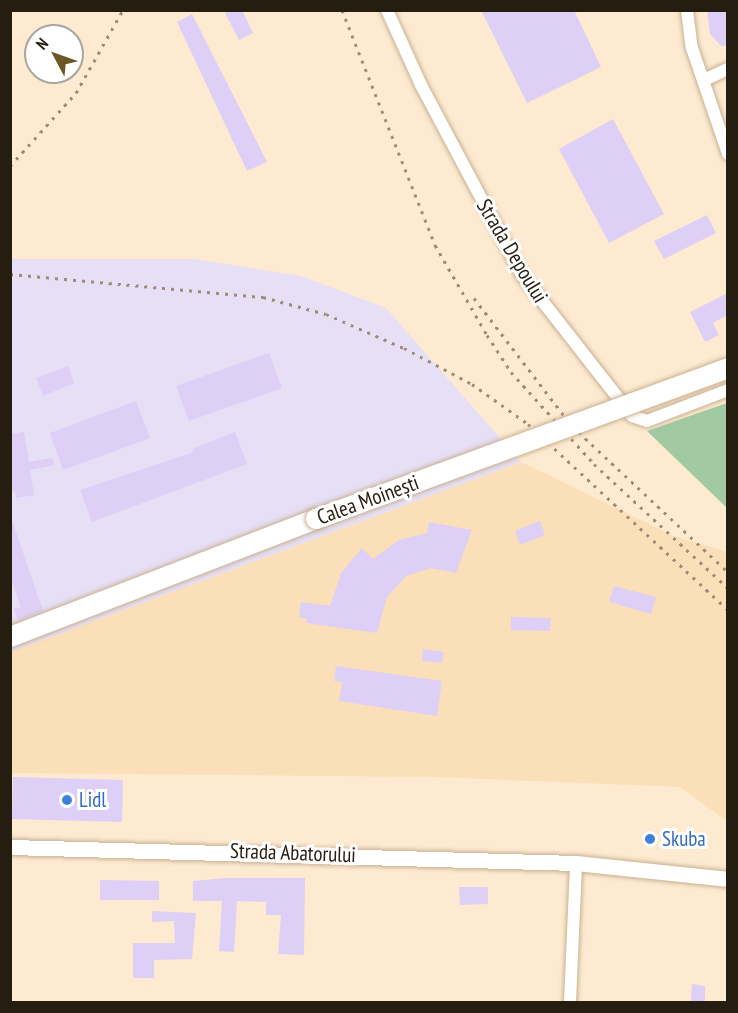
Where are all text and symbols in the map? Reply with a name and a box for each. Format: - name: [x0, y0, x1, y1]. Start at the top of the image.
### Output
- north arrow: [24, 24, 84, 84]
- text: N: [32, 34, 52, 53]
- street label: Strada Depoului: [471, 195, 553, 307]
- street label: Calea Moinești: [314, 470, 422, 530]
- place label: Lidl: [79, 787, 106, 813]
- marker: Lidl: [60, 793, 74, 807]
- place label: Skuba: [662, 826, 706, 852]
- marker: Skuba: [643, 832, 657, 846]
- street label: Strada Abatorului: [229, 838, 357, 868]

